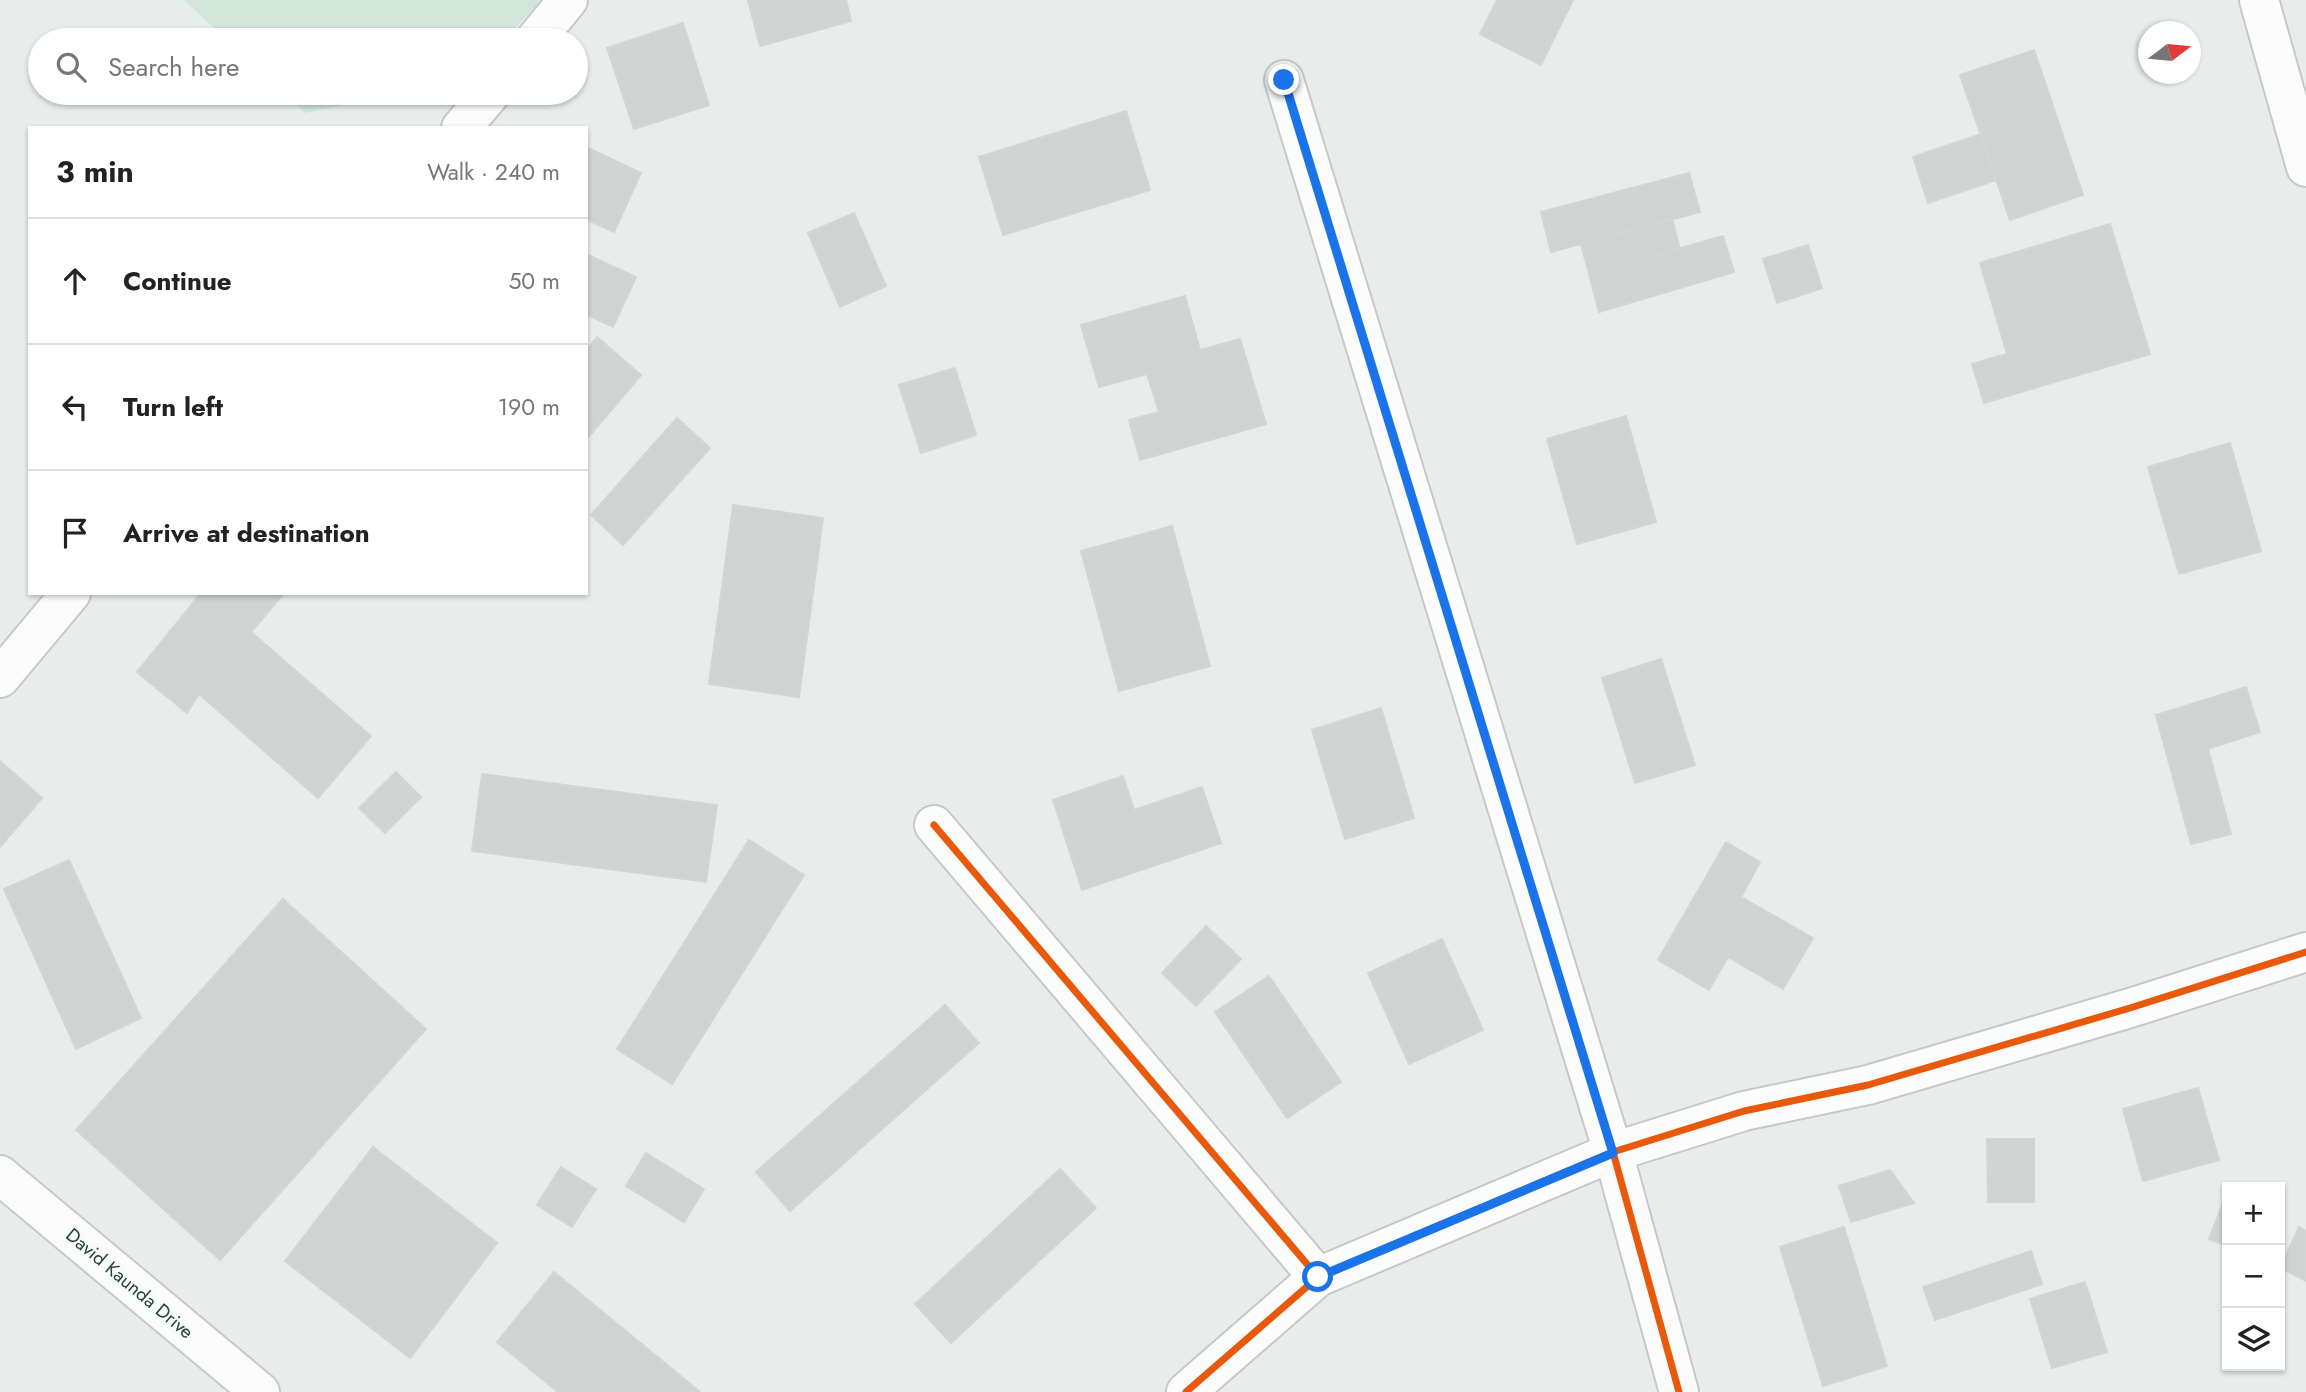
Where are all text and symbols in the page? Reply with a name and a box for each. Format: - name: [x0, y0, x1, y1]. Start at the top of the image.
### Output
- north arrow: [2138, 21, 2201, 84]
- search box: [28, 28, 588, 105]
- icon: search: [52, 48, 90, 86]
- text: Search here: [108, 48, 240, 86]
- route end: [1268, 64, 1299, 95]
- text: 3 min: [56, 150, 134, 193]
- text: Walk · 240 m: [427, 155, 560, 189]
- icon: ahead: [56, 262, 94, 300]
- text: Continue: [123, 262, 232, 300]
- text: 50 m: [508, 264, 560, 298]
- icon: left: [56, 388, 94, 426]
- text: Turn left: [123, 388, 223, 426]
- text: 190 m: [498, 390, 560, 424]
- icon: arrive: [56, 514, 94, 552]
- text: Arrive at destination: [123, 514, 370, 552]
- map controls: [2222, 1182, 2285, 1371]
- button: +: [2222, 1182, 2285, 1245]
- street label: David Kaunda Drive: [60, 1222, 200, 1345]
- button: −: [2222, 1245, 2285, 1308]
- route start: [1302, 1261, 1333, 1292]
- button: layers: [2222, 1308, 2285, 1371]

